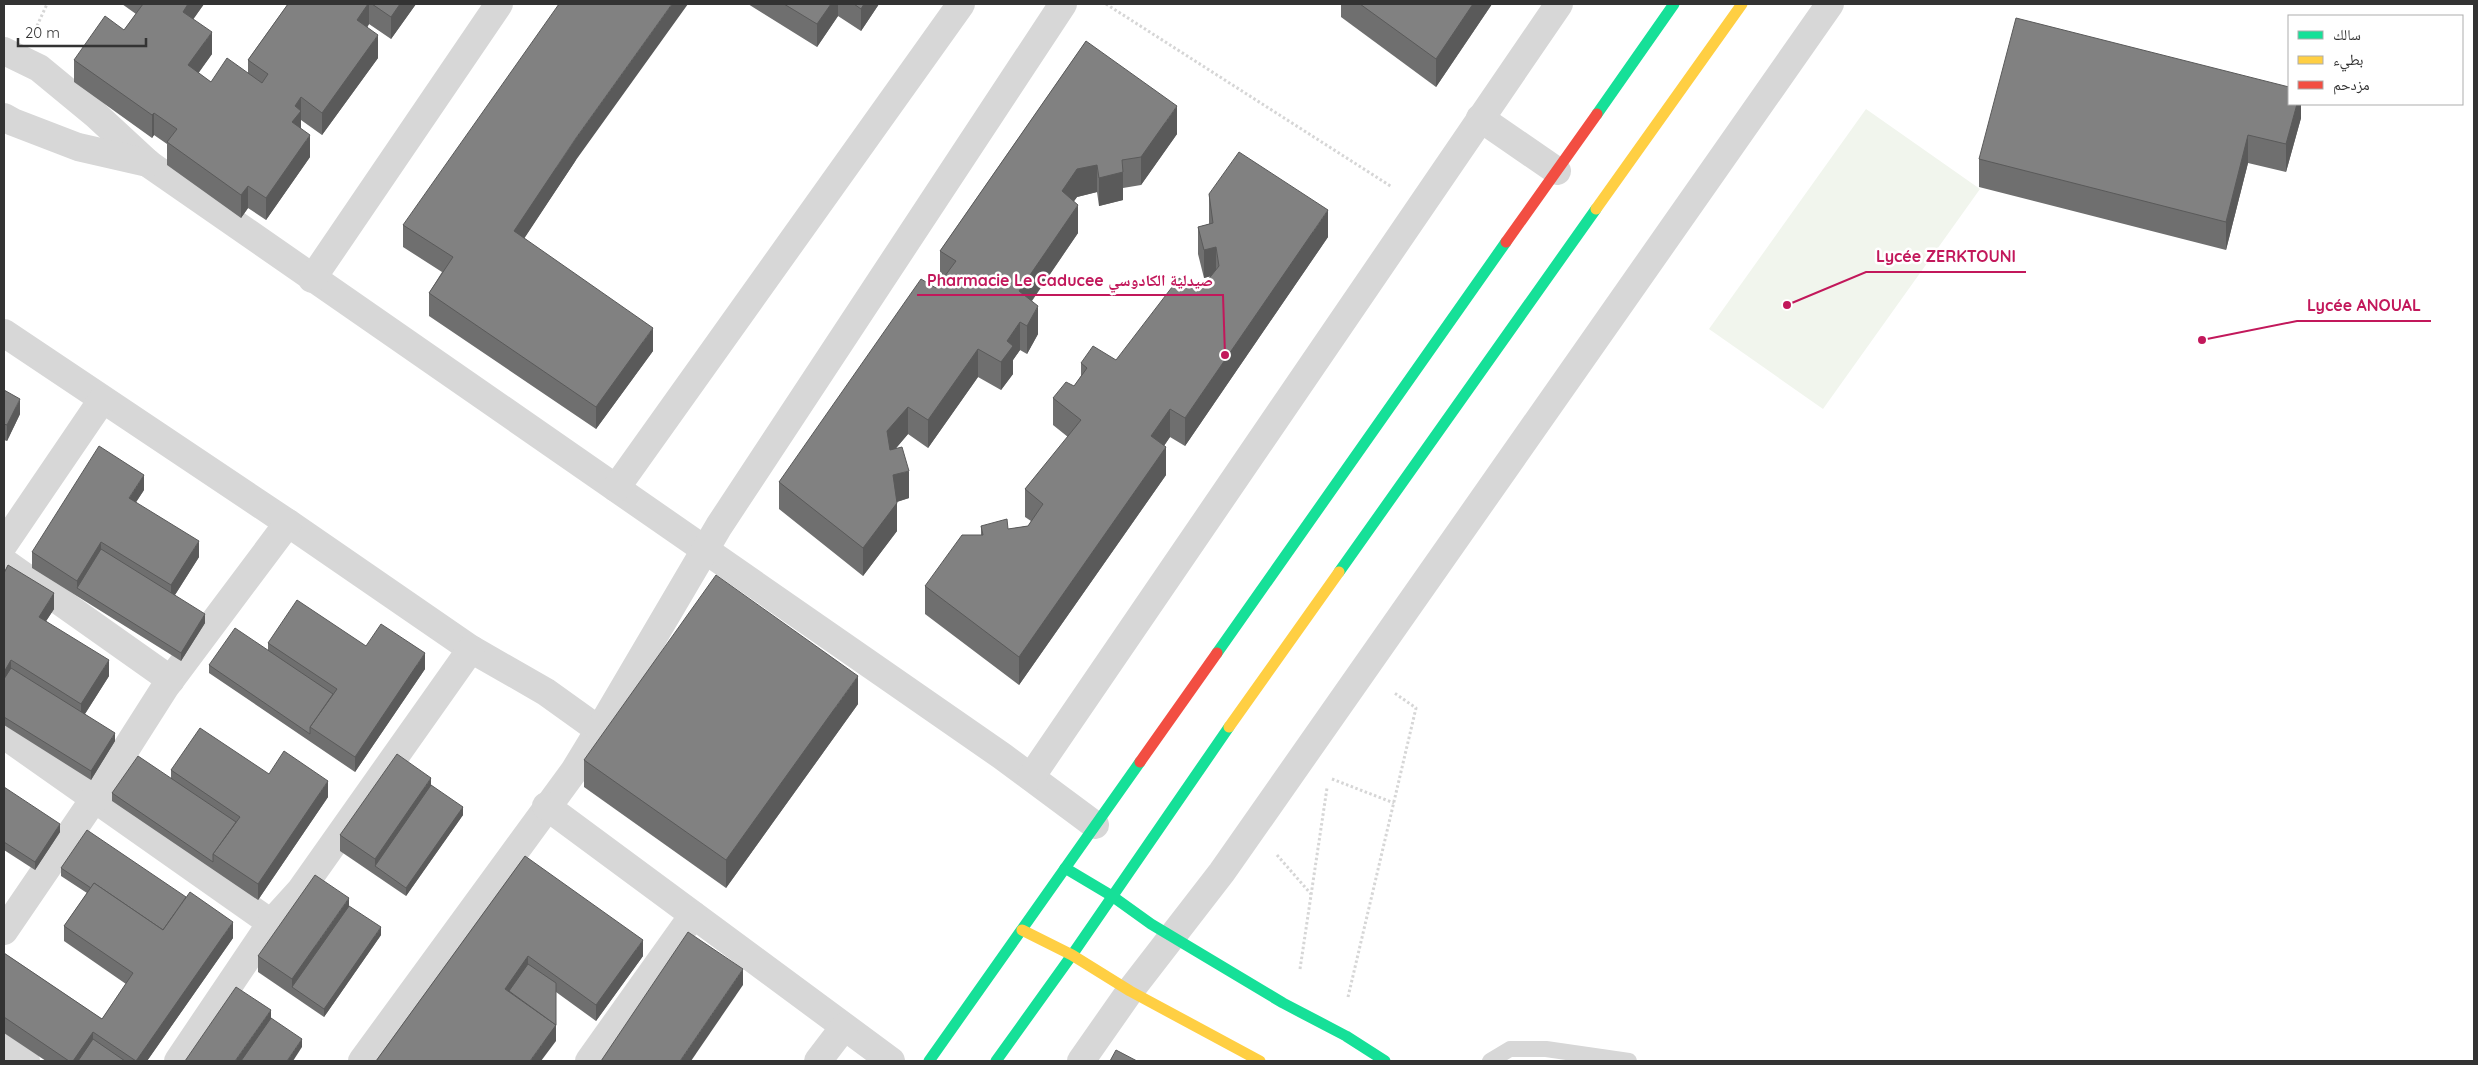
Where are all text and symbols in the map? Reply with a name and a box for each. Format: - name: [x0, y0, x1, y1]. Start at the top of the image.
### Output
- scale bar: [18, 15, 145, 47]
- legend: [2288, 15, 2463, 105]
- text: 20 m: [25, 23, 60, 42]
- text: سالك: [2333, 25, 2361, 44]
- text: بطيء: [2333, 50, 2363, 72]
- text: مزدحم: [2333, 75, 2370, 95]
- callout: Lycée ZERKTOUNI: [1866, 241, 2026, 272]
- text: Lycée ZERKTOUNI: [1876, 246, 2016, 266]
- callout: Pharmacie Le Caducee صيدلية الكادوسي: [917, 264, 1223, 295]
- text: Pharmacie Le Caducee صيدلية الكادوسي: [927, 270, 1213, 293]
- callout: Lycée ANOUAL: [2297, 290, 2431, 321]
- text: Lycée ANOUAL: [2307, 295, 2421, 315]

